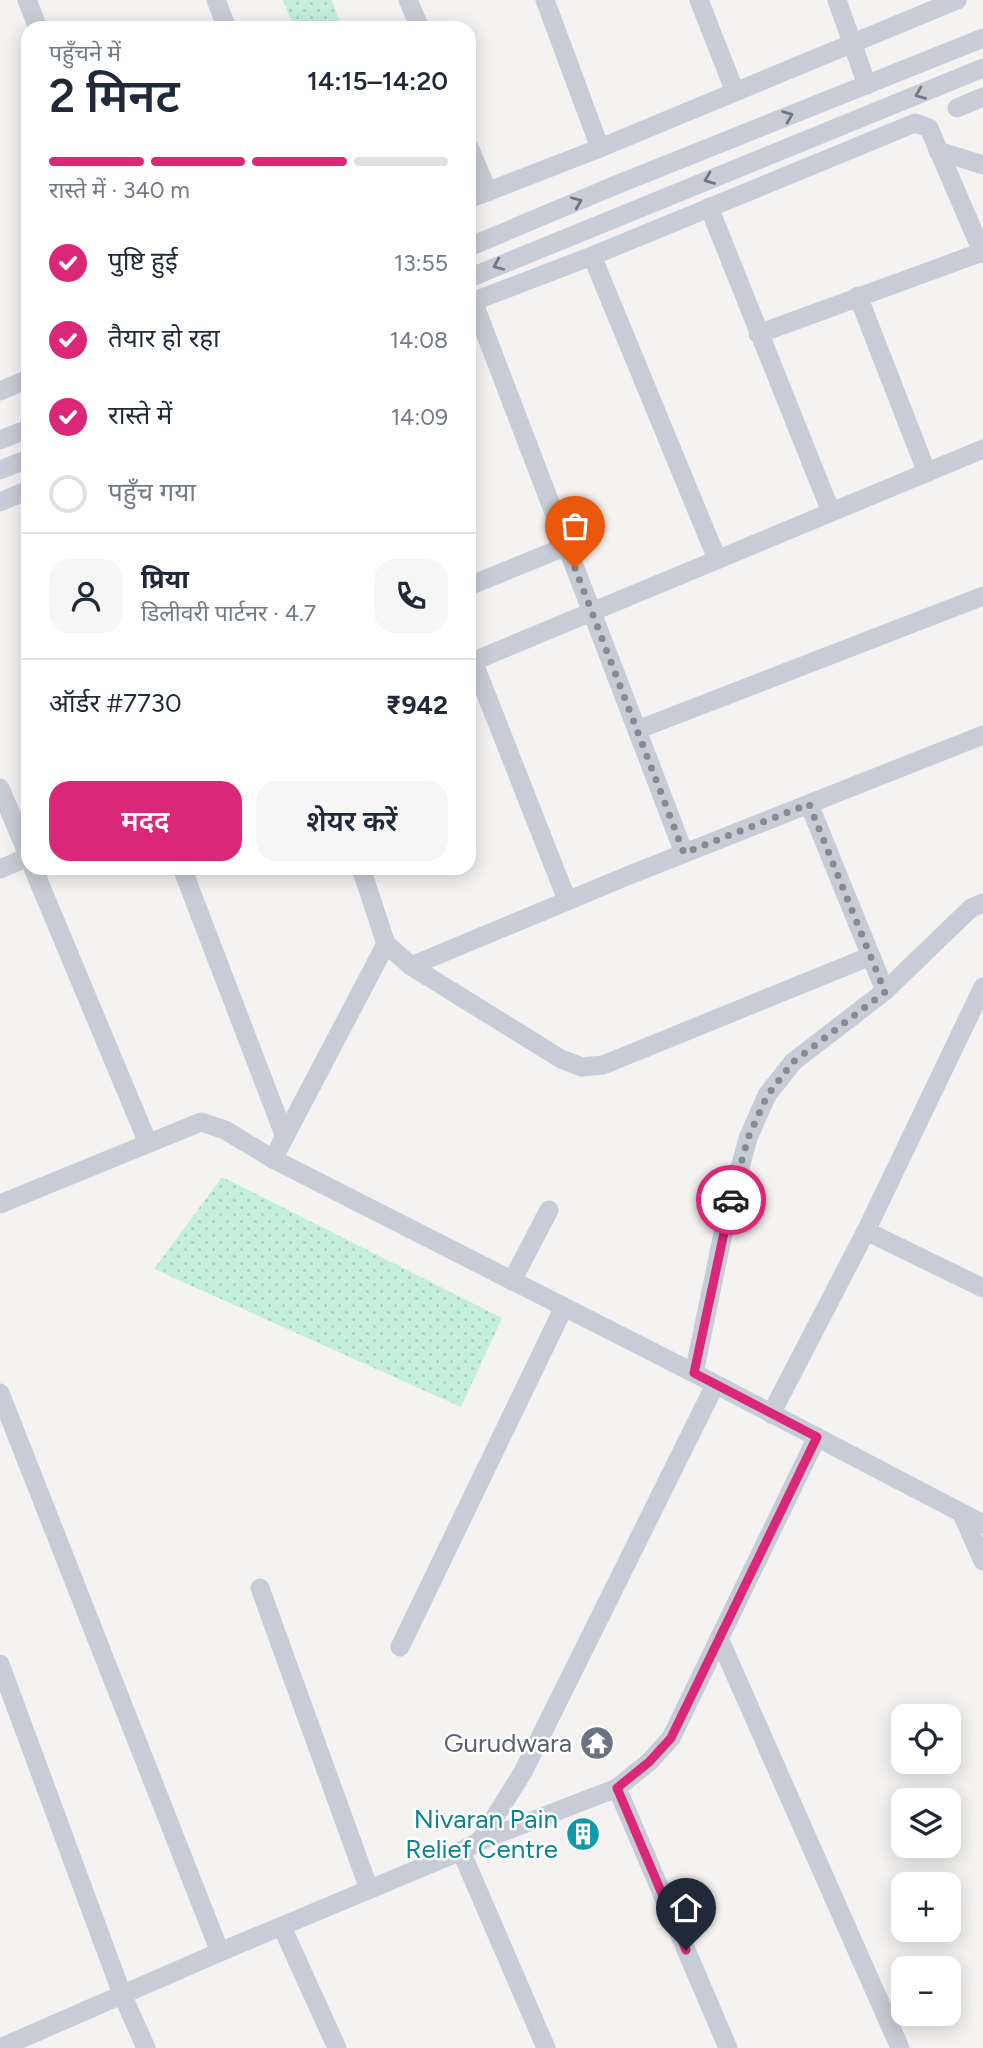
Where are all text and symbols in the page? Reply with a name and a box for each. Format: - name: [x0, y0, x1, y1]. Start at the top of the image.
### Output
- text: पहुँचने में: [49, 39, 121, 67]
- text: 14:15–14:20: [307, 65, 448, 97]
- text: 2 मिनट: [49, 68, 180, 124]
- one-way arrow: [914, 85, 926, 99]
- one-way arrow: [781, 111, 793, 125]
- one-way arrow: [703, 170, 715, 184]
- text: रास्ते में · 340 m: [49, 176, 190, 204]
- one-way arrow: [570, 196, 582, 210]
- icon: check: [49, 244, 87, 282]
- text: पुष्टि हुई: [108, 245, 178, 277]
- text: 13:55: [394, 249, 448, 277]
- one-way arrow: [493, 257, 505, 271]
- icon: check: [49, 321, 87, 359]
- text: तैयार हो रहा: [108, 322, 220, 354]
- text: 14:08: [390, 326, 448, 354]
- icon: check: [49, 398, 87, 436]
- text: रास्ते में: [108, 399, 172, 431]
- text: 14:09: [391, 403, 448, 431]
- text: पहुँच गया: [108, 476, 196, 508]
- pin: [545, 496, 605, 568]
- icon: bag: [556, 507, 594, 545]
- button: person: [49, 559, 123, 633]
- button: phone: [374, 559, 448, 633]
- text: प्रिया: [141, 563, 189, 595]
- text: डिलीवरी पार्टनर · 4.7: [141, 599, 316, 627]
- text: ऑर्डर #7730: [49, 687, 182, 719]
- text: ₹942: [386, 689, 448, 721]
- button: मदद: [49, 781, 242, 861]
- button: शेयर करें: [256, 781, 448, 861]
- courier: [696, 1165, 766, 1235]
- icon: car: [712, 1181, 750, 1219]
- map controls: [891, 1704, 961, 2026]
- button: locate: [891, 1704, 961, 1774]
- temple icon: Gurudwara: [578, 1724, 616, 1762]
- place label: Gurudwara: [444, 1727, 572, 1759]
- button: layers: [891, 1788, 961, 1858]
- place label: Nivaran Pain Relief Centre: [405, 1803, 558, 1865]
- building icon: Nivaran Pain Relief Centre: [564, 1815, 602, 1853]
- button: +: [891, 1872, 961, 1942]
- pin: [656, 1878, 716, 1950]
- icon: home: [667, 1889, 705, 1927]
- button: −: [891, 1956, 961, 2026]

